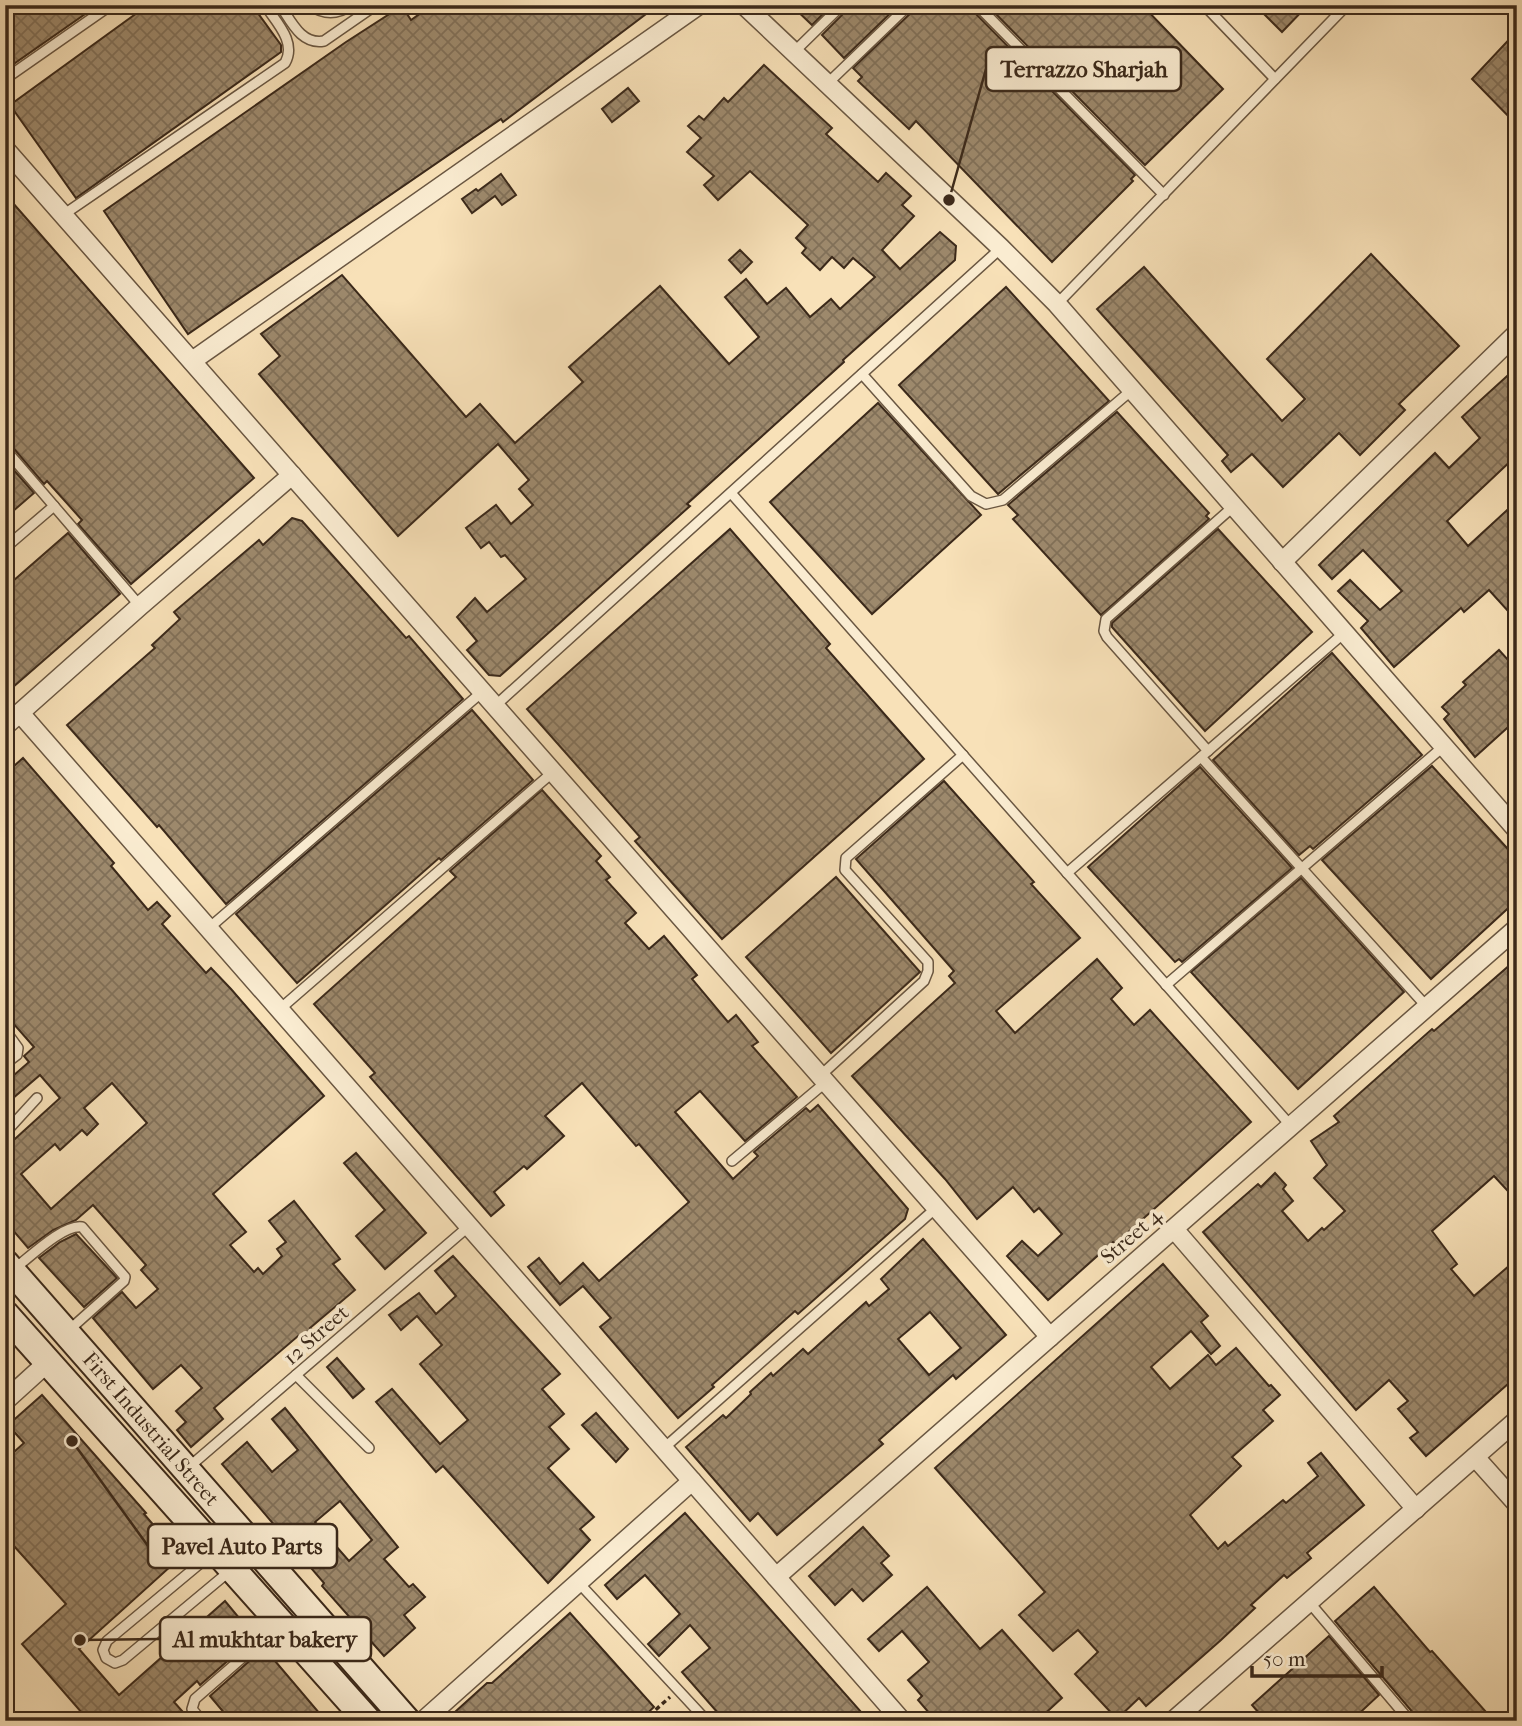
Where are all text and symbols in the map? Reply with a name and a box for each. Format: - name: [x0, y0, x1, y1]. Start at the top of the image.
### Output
- callout: Terrazzo Sharjah: [986, 47, 1181, 91]
- text: Terrazzo Sharjah: [999, 56, 1169, 83]
- street label: Street 4: [1096, 1203, 1167, 1269]
- street label: 12 Street: [279, 1300, 354, 1370]
- street label: First Industrial Street: [78, 1347, 225, 1511]
- callout: Pavel Auto Parts: [148, 1524, 337, 1568]
- text: Pavel Auto Parts: [162, 1533, 323, 1560]
- callout: Al mukhtar bakery: [160, 1617, 371, 1661]
- text: Al mukhtar bakery: [171, 1626, 359, 1653]
- scale bar: [1252, 1635, 1382, 1679]
- text: 50 m: [1263, 1647, 1306, 1671]

